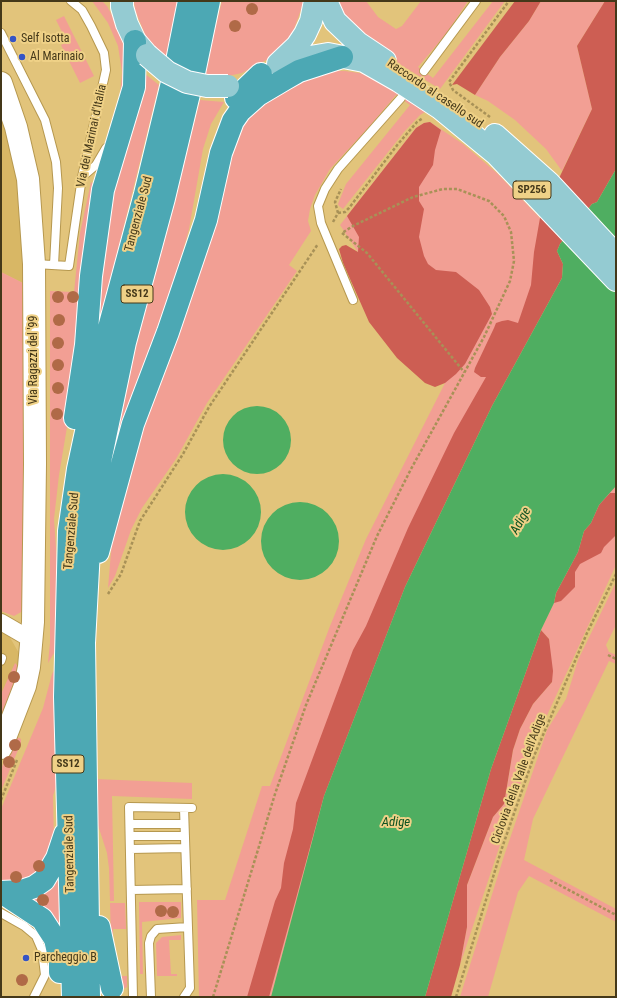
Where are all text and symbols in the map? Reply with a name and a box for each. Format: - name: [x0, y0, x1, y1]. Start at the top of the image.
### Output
- place label: Self Isotta: [21, 32, 69, 46]
- marker: Self Isotta: [8, 34, 18, 44]
- place label: Al Marinaio: [30, 50, 84, 64]
- marker: Al Marinaio: [17, 52, 27, 62]
- street label: Raccordo al casello sud: [384, 57, 486, 131]
- street label: Via dei Marinai d'Italia: [74, 83, 110, 189]
- street label: Tangenziale Sud: [122, 175, 156, 253]
- road number: SP256: [513, 181, 551, 199]
- road number: SS12: [121, 285, 153, 303]
- street label: Via Ragazzi del '99: [27, 316, 41, 404]
- street label: Tangenziale Sud: [61, 492, 83, 570]
- water label: Adige: [507, 505, 535, 537]
- street label: Ciclovia della Valle dell'Adige: [489, 712, 549, 846]
- road number: SS12: [52, 755, 84, 773]
- street label: Tangenziale Sud: [62, 815, 78, 893]
- water label: Adige: [382, 815, 410, 831]
- place label: Parcheggio B: [34, 951, 97, 965]
- marker: Parcheggio B: [21, 953, 31, 963]

